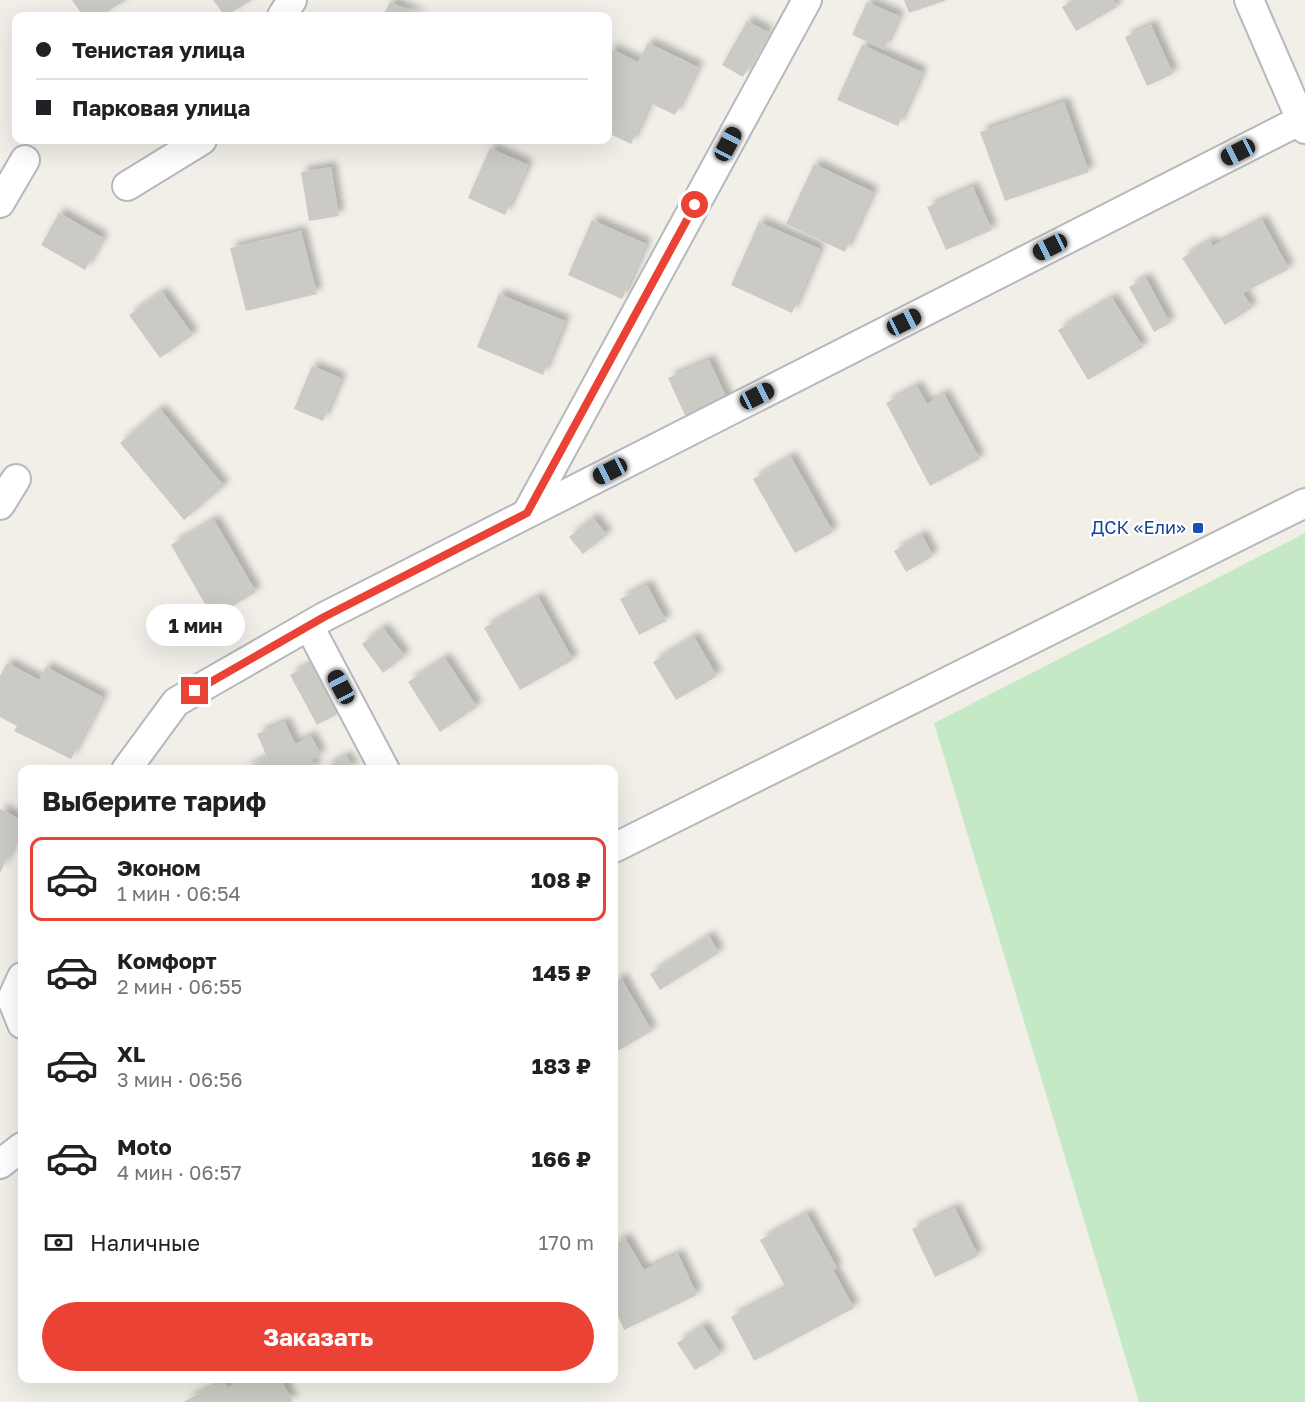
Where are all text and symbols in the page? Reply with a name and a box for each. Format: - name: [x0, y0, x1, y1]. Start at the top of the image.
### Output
- text: Тенистая улица: [72, 36, 245, 63]
- text: Парковая улица: [72, 94, 250, 121]
- car: [712, 124, 744, 164]
- car: [1218, 136, 1258, 168]
- route start: [681, 191, 708, 218]
- car: [1030, 231, 1070, 263]
- car: [884, 306, 924, 338]
- car: [737, 380, 777, 412]
- car: [590, 455, 630, 487]
- place label: ДСК «Ели»: [1091, 516, 1186, 538]
- marker: ДСК «Ели»: [1191, 521, 1205, 535]
- callout: 1 мин: [146, 604, 244, 646]
- text: 1 мин: [168, 613, 223, 637]
- car: [325, 667, 357, 707]
- route end: [181, 677, 208, 704]
- text: Выберите тариф: [42, 785, 266, 817]
- icon: car: [45, 852, 99, 906]
- text: Эконом: [117, 854, 201, 881]
- text: 108 ₽: [531, 866, 591, 893]
- text: 1 мин · 06:54: [117, 881, 241, 905]
- icon: car: [45, 945, 99, 999]
- text: Комфорт: [117, 947, 217, 974]
- text: 145 ₽: [532, 959, 591, 986]
- text: 2 мин · 06:55: [117, 974, 242, 998]
- icon: car: [45, 1038, 99, 1092]
- text: XL: [117, 1040, 145, 1067]
- text: 183 ₽: [532, 1052, 591, 1079]
- text: 3 мин · 06:56: [117, 1067, 243, 1091]
- icon: car: [45, 1131, 99, 1185]
- text: Moto: [117, 1133, 172, 1160]
- text: 166 ₽: [531, 1145, 591, 1172]
- text: 4 мин · 06:57: [117, 1160, 242, 1184]
- icon: cash: [42, 1226, 75, 1259]
- text: Наличные: [90, 1229, 200, 1256]
- text: 170 m: [539, 1230, 594, 1254]
- button: Заказать: [42, 1302, 594, 1371]

